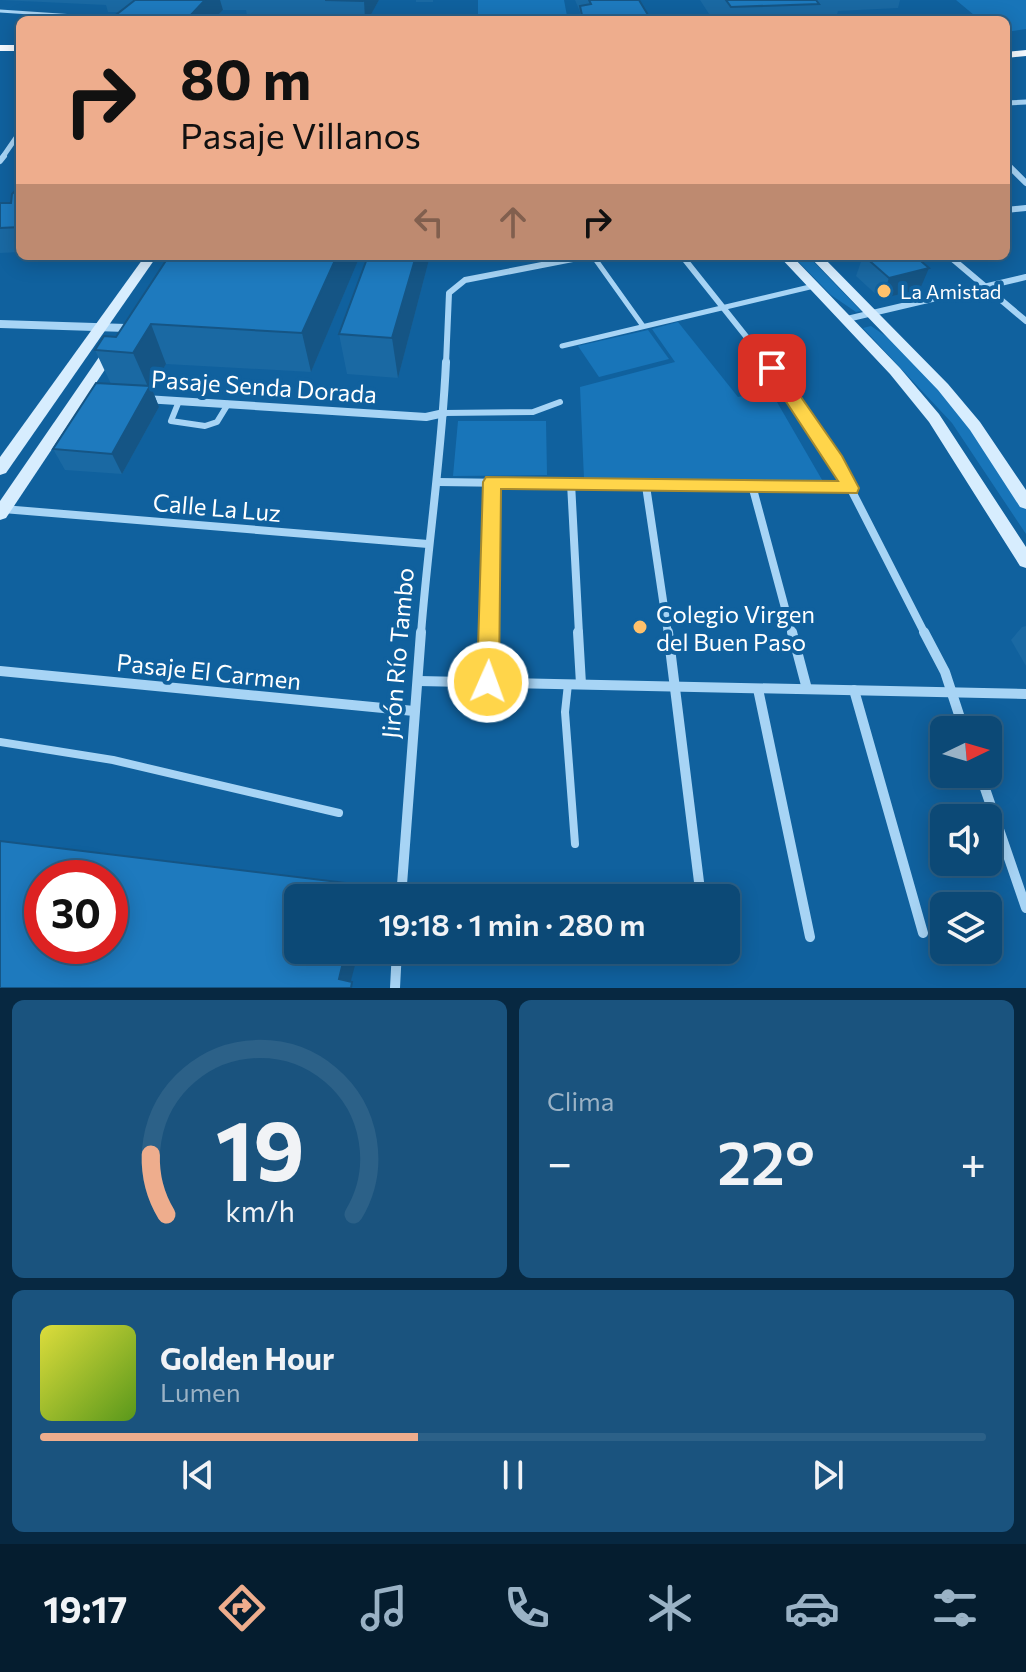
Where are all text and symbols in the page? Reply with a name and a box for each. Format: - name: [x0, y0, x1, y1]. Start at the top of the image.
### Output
- text: 80 m: [180, 43, 311, 112]
- icon: right: [48, 48, 152, 152]
- text: Pasaje Villanos: [180, 112, 421, 156]
- icon: left: [407, 200, 451, 244]
- icon: ahead: [491, 200, 535, 244]
- icon: right: [575, 200, 619, 244]
- place label: La Amistad: [900, 279, 1001, 303]
- marker: La Amistad: [875, 282, 893, 300]
- pin: [738, 334, 806, 402]
- icon: arrive: [750, 346, 794, 390]
- street label: Pasaje Senda Dorada: [150, 364, 378, 408]
- street label: Calle La Luz: [152, 487, 282, 527]
- street label: Jirón Río Tambo: [375, 566, 419, 740]
- place label: Colegio Virgen del Buen Paso: [656, 599, 815, 656]
- marker: Colegio Virgen del Buen Paso: [631, 618, 649, 636]
- position arrow: [446, 640, 530, 724]
- street label: Pasaje El Carmen: [115, 647, 303, 695]
- north arrow: [930, 716, 1002, 788]
- map controls: [930, 716, 1002, 964]
- button: sound: [930, 804, 1002, 876]
- speed limit sign: 30: [24, 860, 128, 964]
- button: layers: [930, 892, 1002, 964]
- text: 19:18 · 1 min · 280 m: [379, 905, 646, 942]
- text: Clima: [547, 1085, 614, 1116]
- text: 19: [215, 1096, 304, 1198]
- text: 22°: [717, 1124, 815, 1197]
- text: −: [547, 1134, 572, 1188]
- text: +: [960, 1134, 986, 1188]
- text: km/h: [225, 1193, 294, 1228]
- text: Golden Hour: [160, 1339, 334, 1376]
- text: Lumen: [160, 1376, 241, 1407]
- icon: previous: [176, 1453, 220, 1497]
- icon: pause: [491, 1453, 535, 1497]
- icon: next: [806, 1453, 850, 1497]
- icon: directions: [214, 1580, 270, 1636]
- icon: music: [356, 1580, 412, 1636]
- icon: phone: [499, 1580, 555, 1636]
- icon: climate: [642, 1580, 698, 1636]
- icon: car: [784, 1580, 840, 1636]
- icon: filters: [927, 1580, 983, 1636]
- text: 19:17: [43, 1586, 127, 1630]

